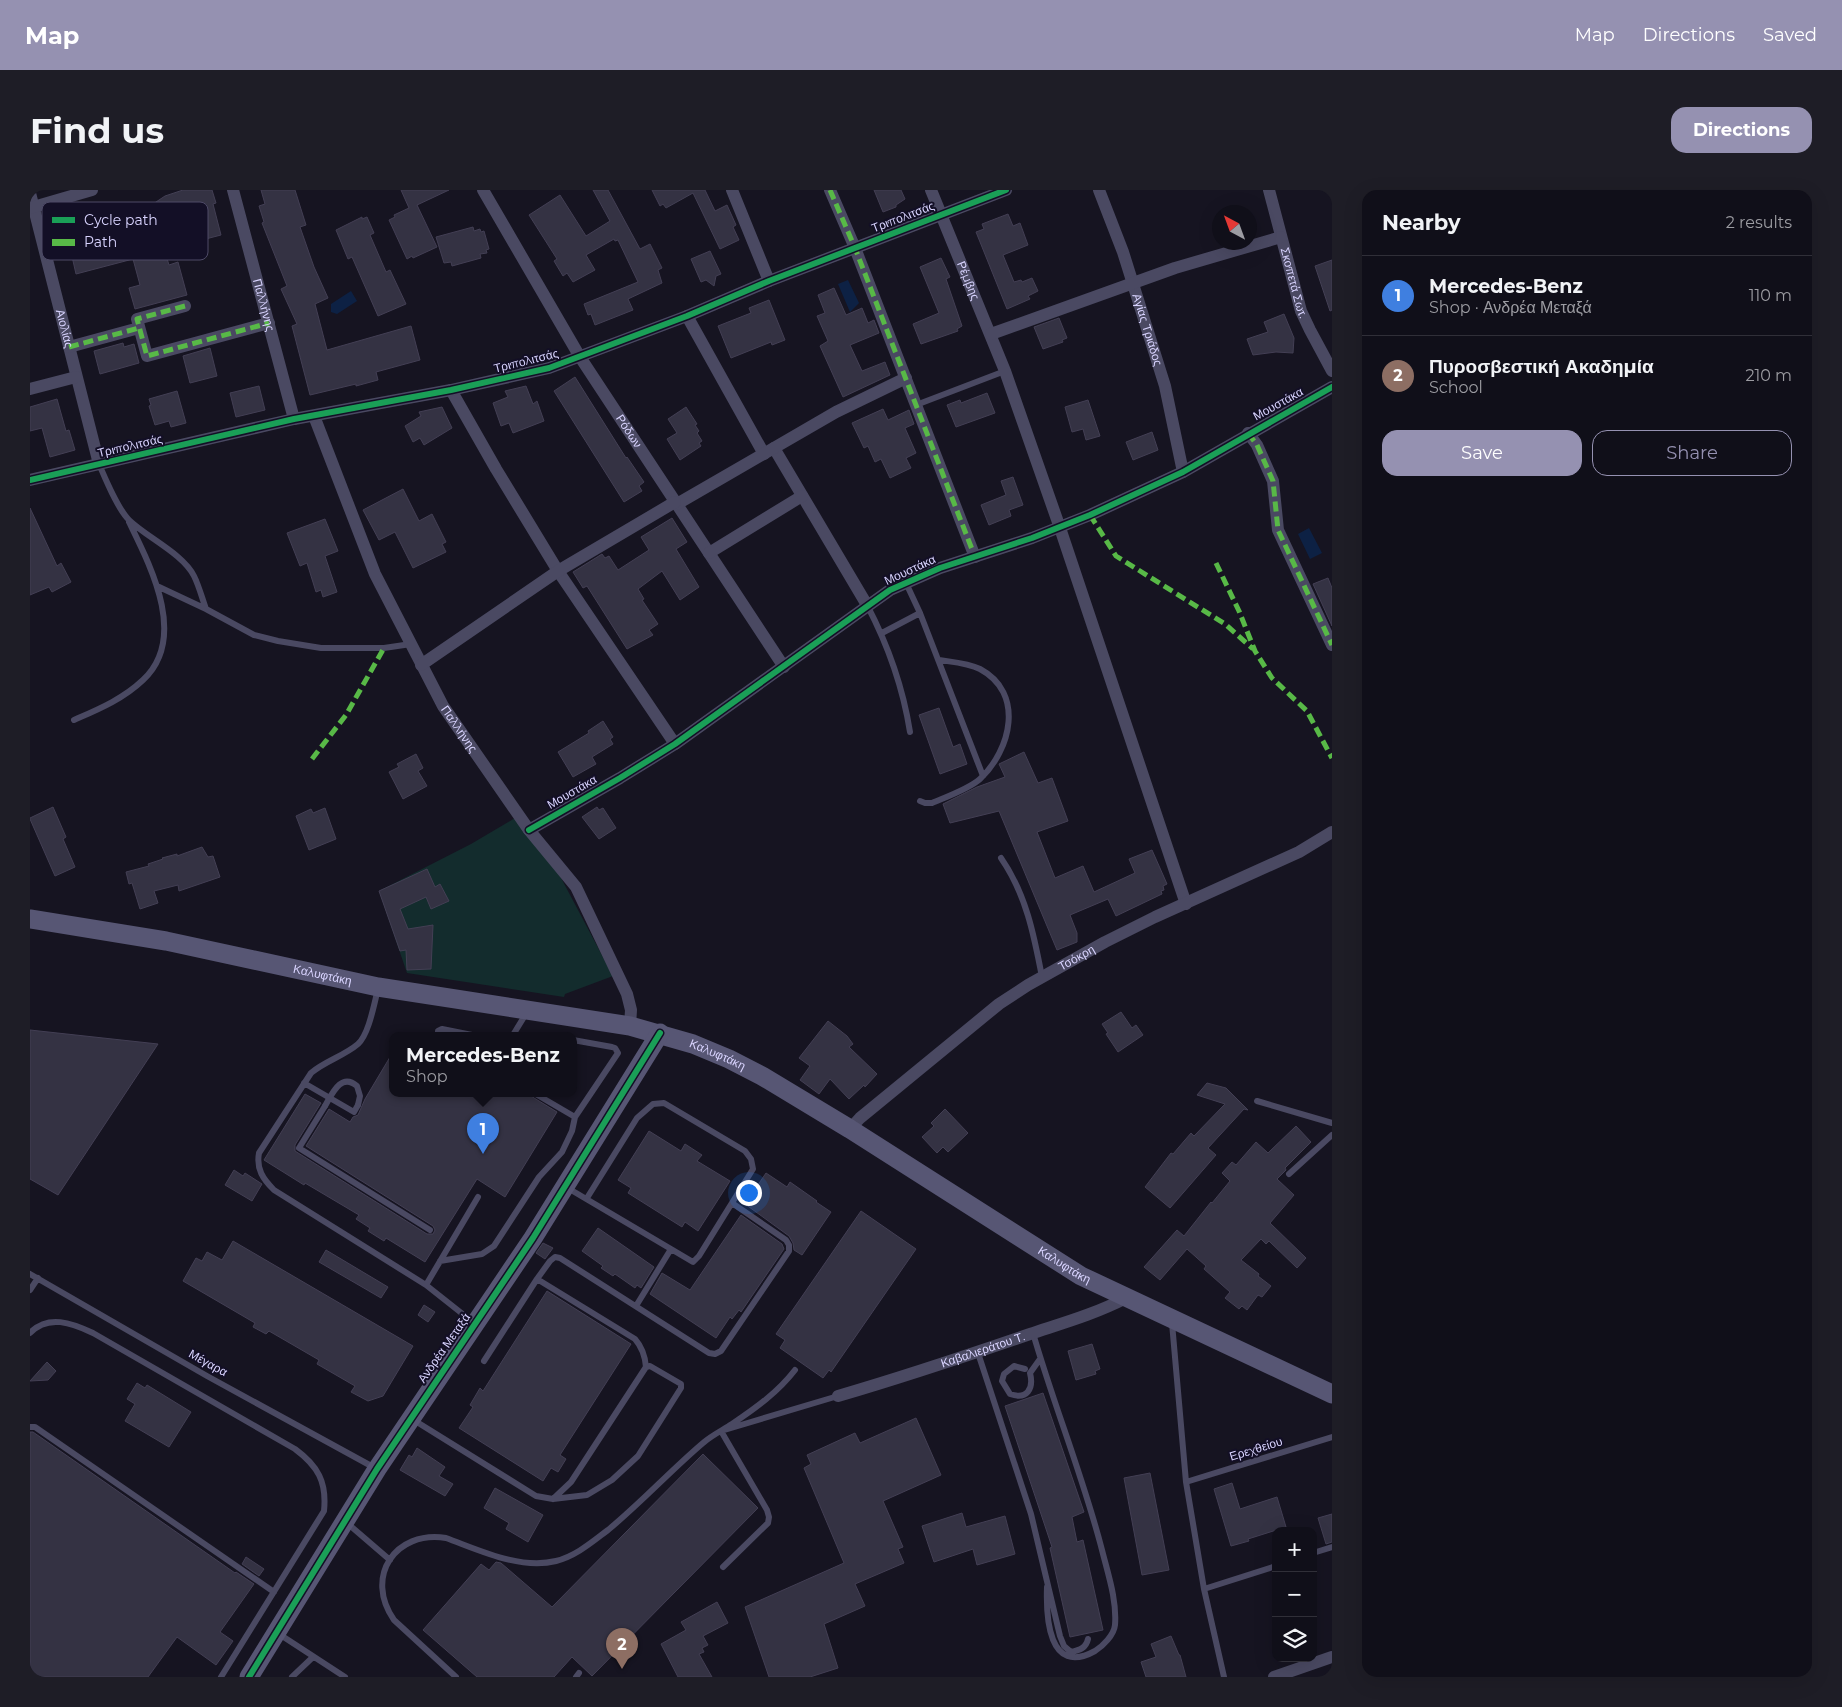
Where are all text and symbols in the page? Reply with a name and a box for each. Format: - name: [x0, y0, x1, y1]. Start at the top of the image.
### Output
- text: Map: [25, 21, 79, 50]
- text: Map: [1575, 24, 1615, 46]
- text: Directions: [1643, 24, 1735, 46]
- text: Saved: [1763, 24, 1817, 46]
- button: Directions: [1671, 107, 1812, 153]
- text: Find us: [30, 109, 164, 152]
- street label: Τριπολιτσάς: [869, 198, 937, 235]
- legend: [42, 202, 208, 260]
- north arrow: [1212, 205, 1257, 250]
- text: Nearby: [1382, 210, 1461, 235]
- text: Cycle path: [84, 211, 158, 229]
- text: 2 results: [1726, 213, 1792, 232]
- text: Path: [84, 233, 117, 251]
- street label: Σκοπετά Σωτ.: [1277, 246, 1311, 320]
- street label: Ρέμβης: [954, 259, 983, 302]
- text: Mercedes-Benz: [1429, 275, 1583, 298]
- street label: Παλλήνης: [250, 277, 278, 333]
- text: 1: [1395, 286, 1401, 305]
- text: 110 m: [1749, 286, 1792, 305]
- street label: Αγίας Τριάδος: [1129, 291, 1166, 368]
- text: Shop · Ανδρέα Μεταξά: [1429, 298, 1592, 317]
- street label: Αιολίας: [53, 308, 77, 350]
- street label: Τριπολιτσάς: [492, 345, 560, 376]
- text: Πυροσβεστική Ακαδημία: [1429, 355, 1654, 378]
- text: 2: [1393, 366, 1403, 385]
- text: 210 m: [1745, 366, 1792, 385]
- text: School: [1429, 378, 1483, 397]
- street label: Μουστάκα: [1250, 384, 1305, 423]
- street label: Ρόδων: [613, 411, 646, 450]
- button: Save: [1382, 430, 1582, 476]
- button: Share: [1592, 430, 1792, 476]
- street label: Τριπολιτσάς: [96, 431, 164, 460]
- street label: Μουστάκα: [882, 551, 938, 588]
- street label: Παλλήνης: [438, 702, 481, 755]
- street label: Μουστάκα: [544, 771, 599, 812]
- street label: Τσόκρη: [1055, 941, 1097, 974]
- street label: Καλυφτάκη: [292, 961, 353, 988]
- popup: [389, 1032, 577, 1097]
- street label: Καλυφτάκη: [687, 1035, 748, 1073]
- text: Mercedes-Benz: [406, 1044, 560, 1067]
- text: Shop: [406, 1067, 448, 1086]
- pin: 1: [467, 1113, 499, 1154]
- your location: [736, 1180, 762, 1206]
- street label: Καλυφτάκη: [1035, 1243, 1093, 1287]
- street label: Ανδρέα Μεταξά: [414, 1310, 473, 1385]
- street label: Καβαλιεράτου Τ.: [939, 1328, 1027, 1371]
- street label: Μέγαρα: [186, 1346, 230, 1379]
- street label: Ερεχθείου: [1228, 1433, 1284, 1464]
- map controls: [1272, 1527, 1317, 1662]
- button: +: [1272, 1527, 1317, 1572]
- button: −: [1272, 1572, 1317, 1617]
- button: layers: [1272, 1617, 1317, 1662]
- pin: 2: [606, 1628, 638, 1669]

